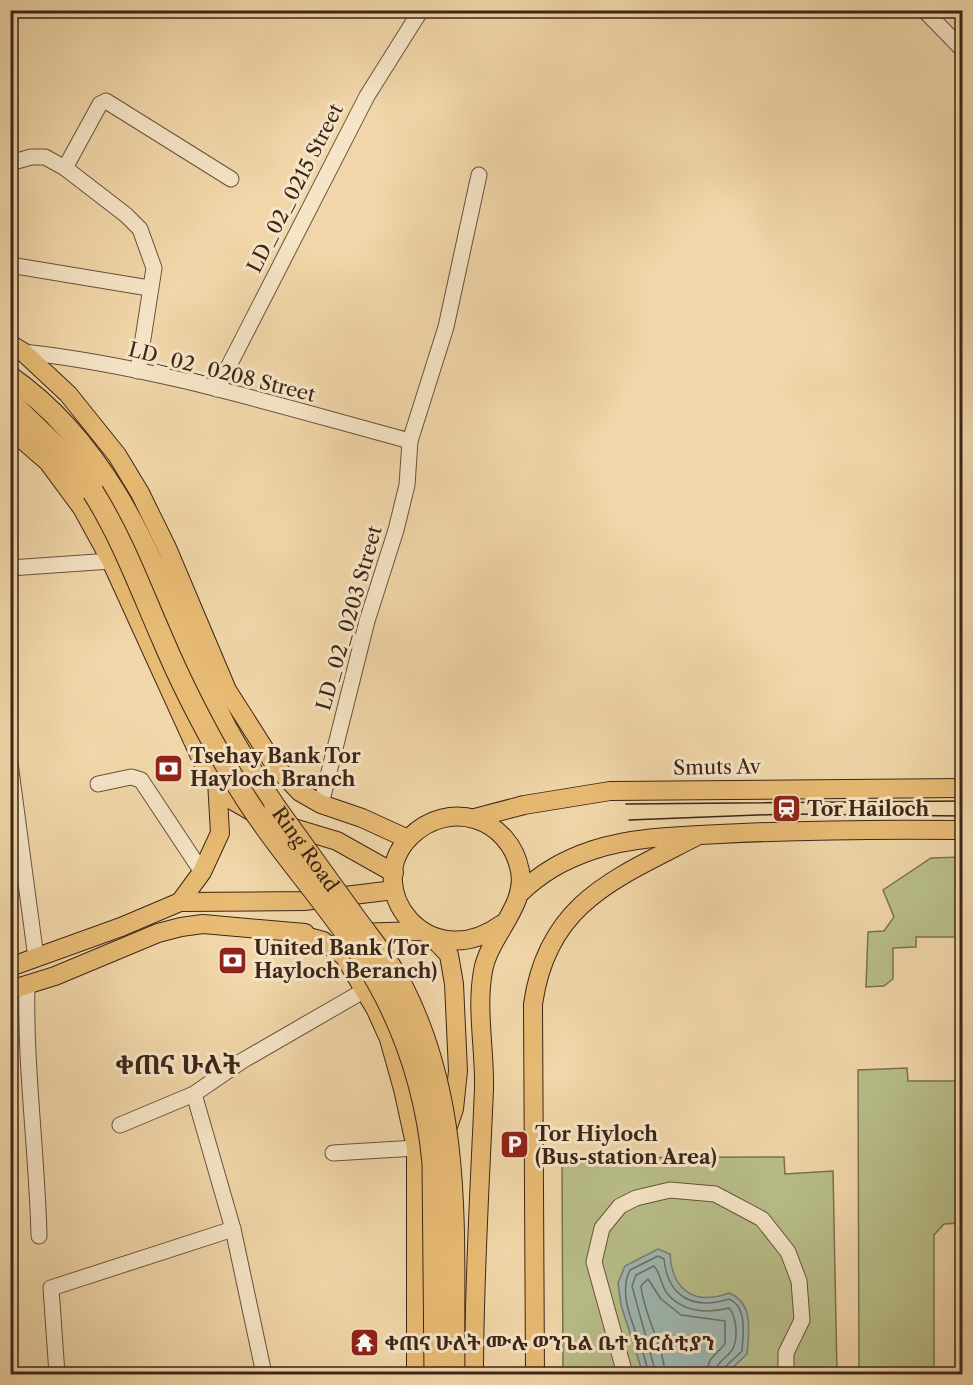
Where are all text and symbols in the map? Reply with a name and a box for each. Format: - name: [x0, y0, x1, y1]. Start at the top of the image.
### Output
- street label: LD_02_0215 Street: [242, 100, 348, 276]
- street label: LD_02_0208 Street: [126, 337, 318, 407]
- street label: LD_02_0203 Street: [311, 523, 387, 713]
- place label: Tsehay Bank Tor Hayloch Branch: [190, 744, 361, 791]
- bank icon: Tsehay Bank Tor Hayloch Branch: [153, 752, 185, 784]
- street label: Smuts Av: [673, 754, 762, 780]
- station icon: Tor Hailoch: [770, 793, 802, 825]
- place label: Tor Hailoch: [807, 797, 930, 821]
- street label: Ring Road: [267, 802, 344, 896]
- place label: United Bank (Tor Hayloch Beranch): [254, 936, 437, 983]
- bank icon: United Bank (Tor Hayloch Beranch): [217, 944, 249, 976]
- district label: ቀጠና ሁለት: [116, 1049, 241, 1081]
- place label: Tor Hiyloch (Bus-station Area): [535, 1122, 717, 1169]
- parking icon: Tor Hiyloch (Bus-station Area): [498, 1129, 530, 1161]
- temple icon: ቀጠና ሁለት ሙሉ ወንጌል ቤተ ክርስቲያን: [348, 1327, 380, 1359]
- place label: ቀጠና ሁለት ሙሉ ወንጌል ቤተ ክርስቲያን: [385, 1331, 715, 1355]

